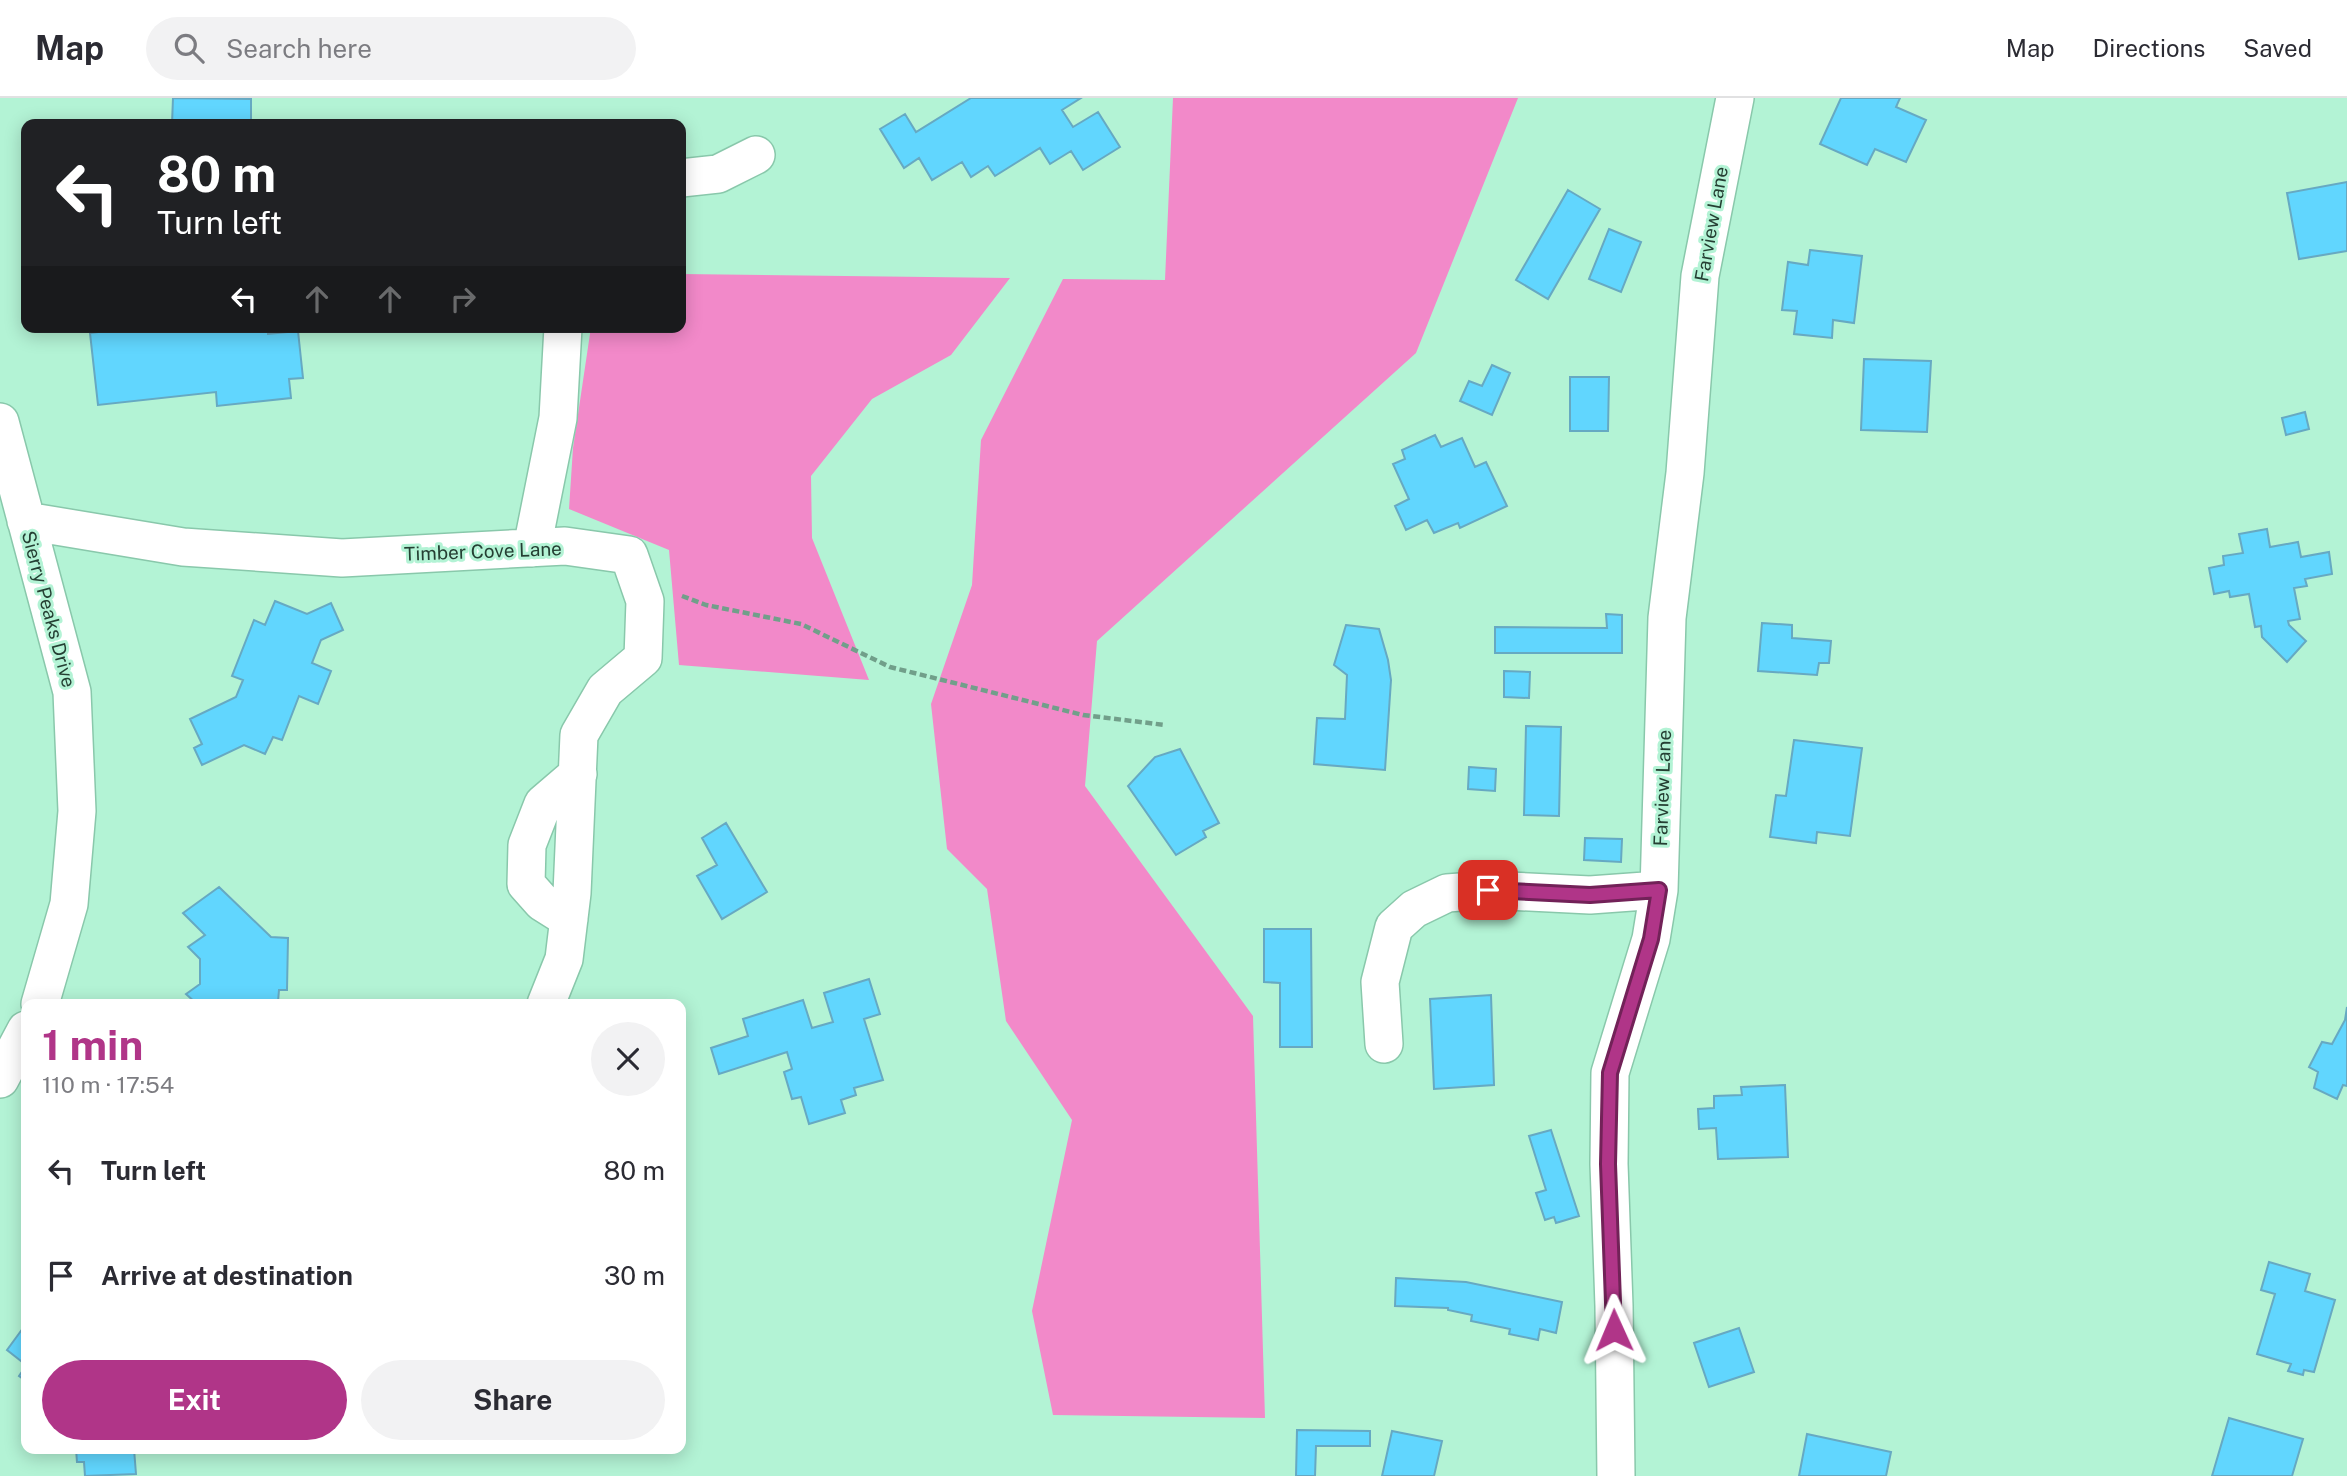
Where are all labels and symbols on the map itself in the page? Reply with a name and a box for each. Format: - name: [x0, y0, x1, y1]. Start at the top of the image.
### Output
- street label: Farview Lane: [1690, 165, 1732, 283]
- street label: Sierry Peaks Drive: [18, 528, 80, 690]
- street label: Timber Cove Lane: [404, 537, 562, 565]
- street label: Farview Lane: [1649, 729, 1675, 847]
- pin: [1458, 860, 1518, 920]
- position arrow: [1577, 1293, 1651, 1367]

